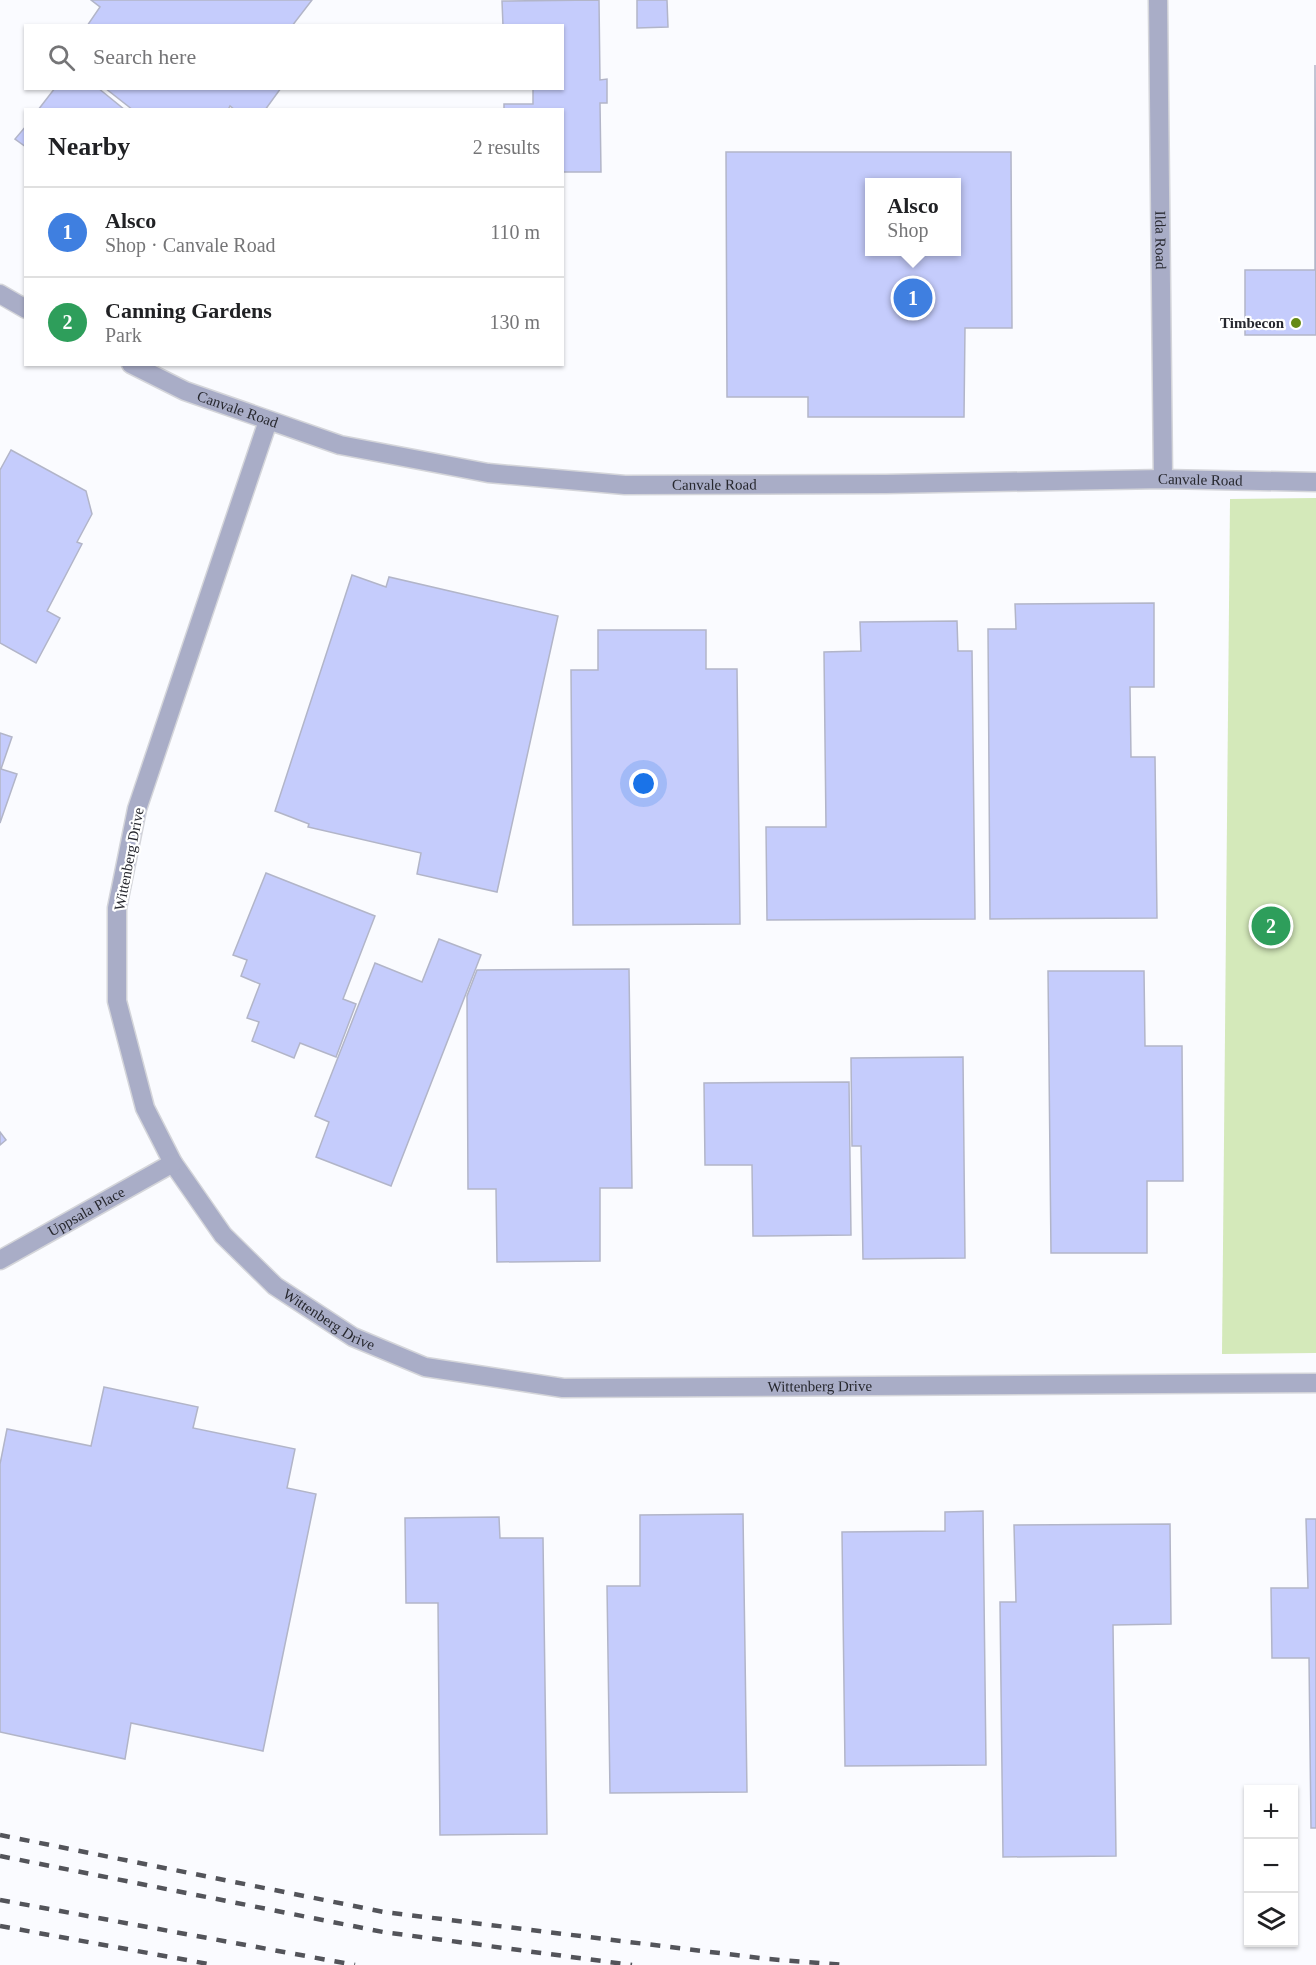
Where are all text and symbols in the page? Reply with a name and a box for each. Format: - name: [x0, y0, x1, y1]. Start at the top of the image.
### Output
- search box: [24, 24, 564, 90]
- icon: search: [45, 41, 78, 74]
- text: Search here: [93, 44, 196, 69]
- text: Nearby: [48, 132, 130, 161]
- text: 2 results: [473, 136, 540, 158]
- popup: [865, 178, 961, 256]
- text: Alsco: [887, 193, 939, 218]
- text: Alsco: [105, 208, 156, 233]
- street label: Ilda Road: [1152, 211, 1169, 270]
- text: Shop: [887, 219, 928, 241]
- text: 1: [63, 221, 73, 243]
- text: 110 m: [490, 221, 540, 243]
- text: Shop · Canvale Road: [105, 234, 276, 256]
- pin: 1: [894, 276, 932, 320]
- text: Canning Gardens: [105, 298, 272, 323]
- text: 2: [63, 311, 73, 333]
- text: 130 m: [489, 311, 540, 333]
- place label: Timbecon: [1220, 315, 1285, 331]
- marker: Timbecon: [1289, 316, 1303, 330]
- text: Park: [105, 324, 142, 346]
- street label: Canvale Road: [195, 388, 281, 431]
- street label: Canvale Road: [1158, 471, 1243, 489]
- street label: Canvale Road: [672, 476, 757, 493]
- your location: [629, 769, 658, 798]
- street label: Wittenberg Drive: [111, 806, 147, 912]
- pin: 2: [1252, 904, 1290, 948]
- street label: Uppsala Place: [45, 1184, 128, 1239]
- street label: Wittenberg Drive: [280, 1286, 377, 1353]
- street label: Wittenberg Drive: [768, 1378, 873, 1395]
- map controls: [1244, 1785, 1298, 1947]
- button: +: [1244, 1785, 1298, 1839]
- button: −: [1244, 1839, 1298, 1893]
- button: layers: [1244, 1893, 1298, 1947]

